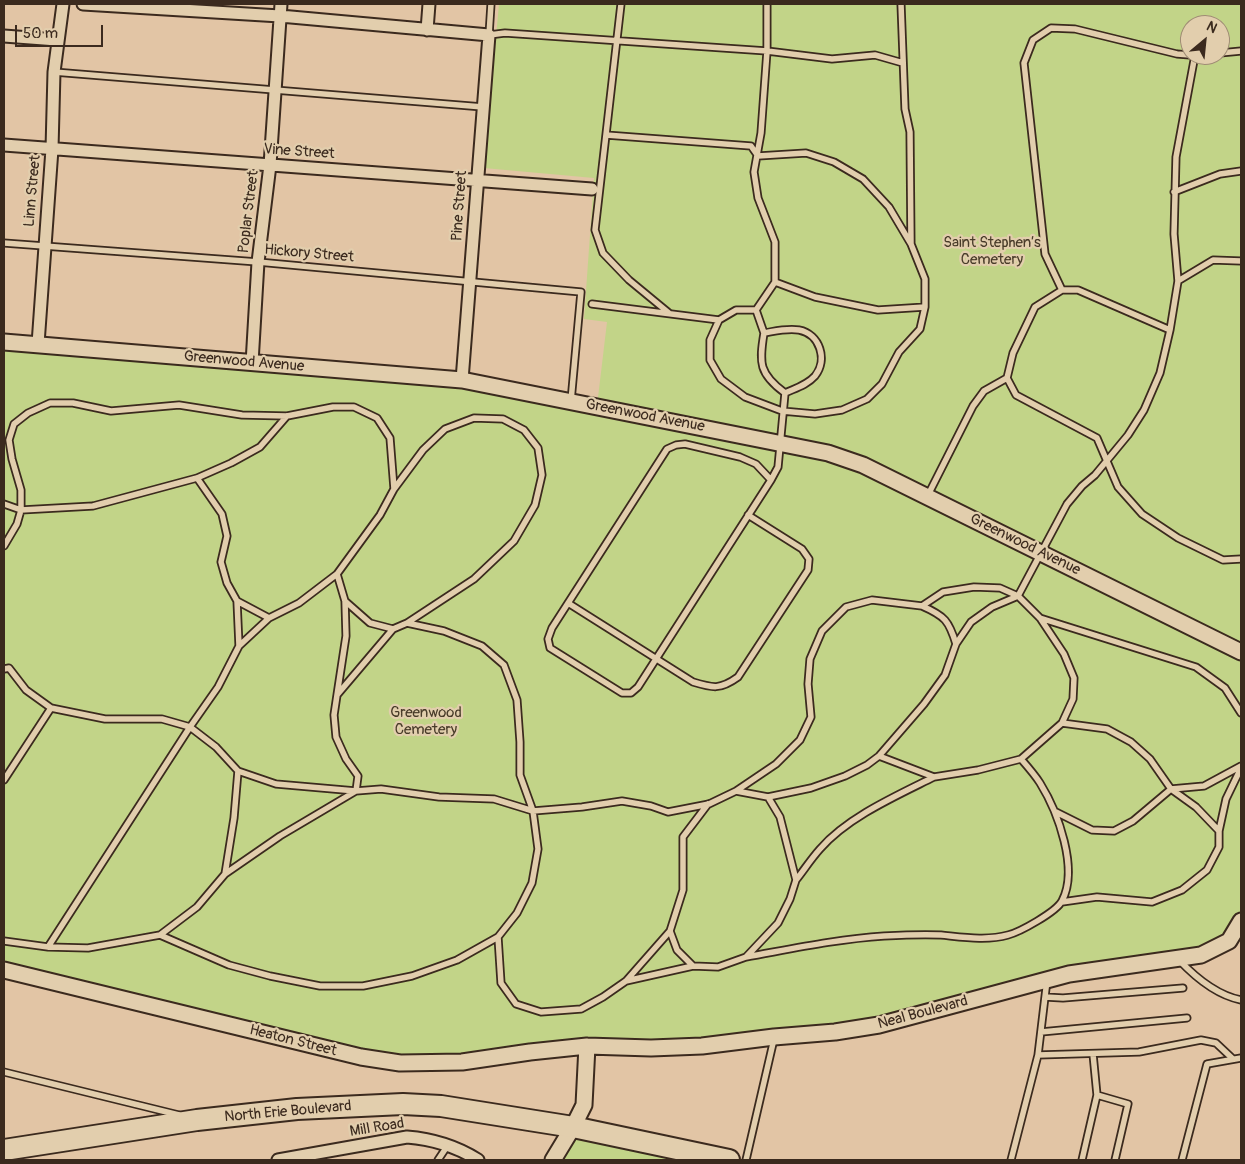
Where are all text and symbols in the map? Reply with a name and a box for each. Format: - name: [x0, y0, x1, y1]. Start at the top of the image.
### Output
- scale bar: [18, 15, 105, 47]
- north arrow: [1180, 15, 1230, 65]
- text: N: [1204, 17, 1220, 37]
- text: 50 m: [23, 24, 58, 43]
- street label: Vine Street: [263, 141, 335, 163]
- street label: Linn Street: [21, 154, 45, 228]
- street label: Poplar Street: [235, 170, 263, 254]
- street label: Pine Street: [449, 170, 471, 242]
- park label: Saint Stephen’s Cemetery: [943, 234, 1041, 269]
- street label: Hickory Street: [263, 241, 355, 267]
- street label: Greenwood Avenue: [183, 348, 305, 376]
- street label: Greenwood Avenue: [584, 396, 706, 436]
- street label: Greenwood Avenue: [967, 510, 1083, 580]
- park label: Greenwood Cemetery: [390, 704, 462, 739]
- street label: Neal Boulevard: [876, 992, 970, 1034]
- street label: Heaton Street: [248, 1021, 338, 1061]
- street label: North Erie Boulevard: [224, 1097, 352, 1127]
- street label: Mill Road: [348, 1115, 406, 1141]

